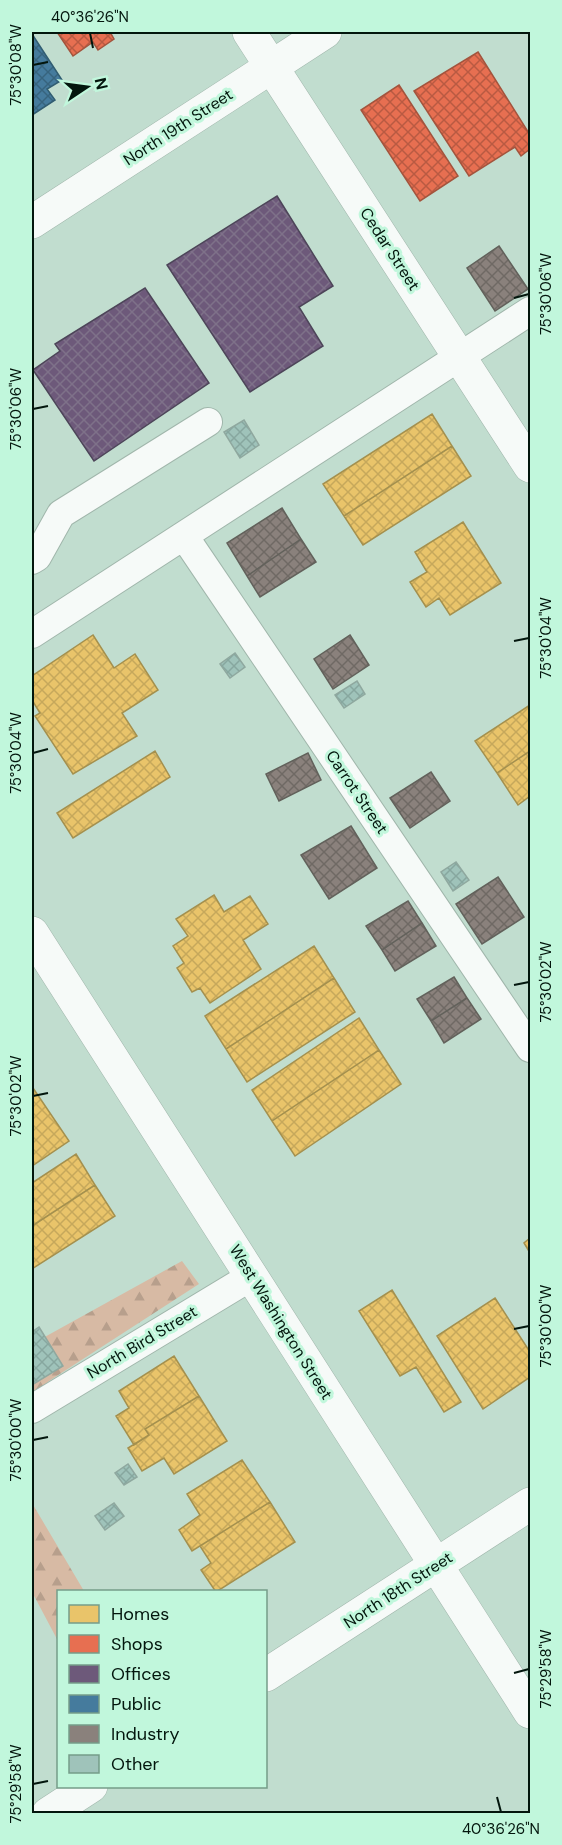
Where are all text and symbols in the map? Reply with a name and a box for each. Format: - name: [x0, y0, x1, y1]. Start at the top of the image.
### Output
- text: 40°36'26"N: [51, 7, 129, 27]
- text: 75°30'08"W: [6, 24, 26, 106]
- north arrow: [57, 57, 117, 117]
- text: N: [90, 76, 113, 92]
- street label: North 19th Street: [119, 84, 237, 170]
- street label: Cedar Street: [355, 204, 425, 294]
- text: 75°30'06"W: [536, 253, 556, 335]
- text: 75°30'06"W: [6, 368, 26, 450]
- text: 75°30'04"W: [536, 597, 556, 679]
- text: 75°30'04"W: [6, 712, 26, 794]
- street label: Carrot Street: [321, 746, 393, 838]
- text: 75°30'02"W: [536, 941, 556, 1023]
- text: 75°30'02"W: [6, 1055, 26, 1137]
- street label: West Washington Street: [225, 1241, 337, 1403]
- text: 75°30'00"W: [536, 1284, 556, 1367]
- street label: North Bird Street: [83, 1301, 201, 1383]
- text: 75°30'00"W: [6, 1398, 26, 1481]
- street label: North 18th Street: [339, 1547, 457, 1633]
- legend: [57, 1590, 267, 1788]
- text: Homes: [111, 1602, 169, 1626]
- text: 75°29'58"W: [536, 1629, 556, 1708]
- text: Shops: [111, 1632, 163, 1656]
- text: Offices: [111, 1662, 171, 1686]
- text: Public: [111, 1692, 162, 1716]
- text: Industry: [111, 1722, 180, 1746]
- text: 75°29'58"W: [6, 1744, 26, 1823]
- text: Other: [111, 1752, 160, 1776]
- text: 40°36'26"N: [462, 1819, 540, 1839]

